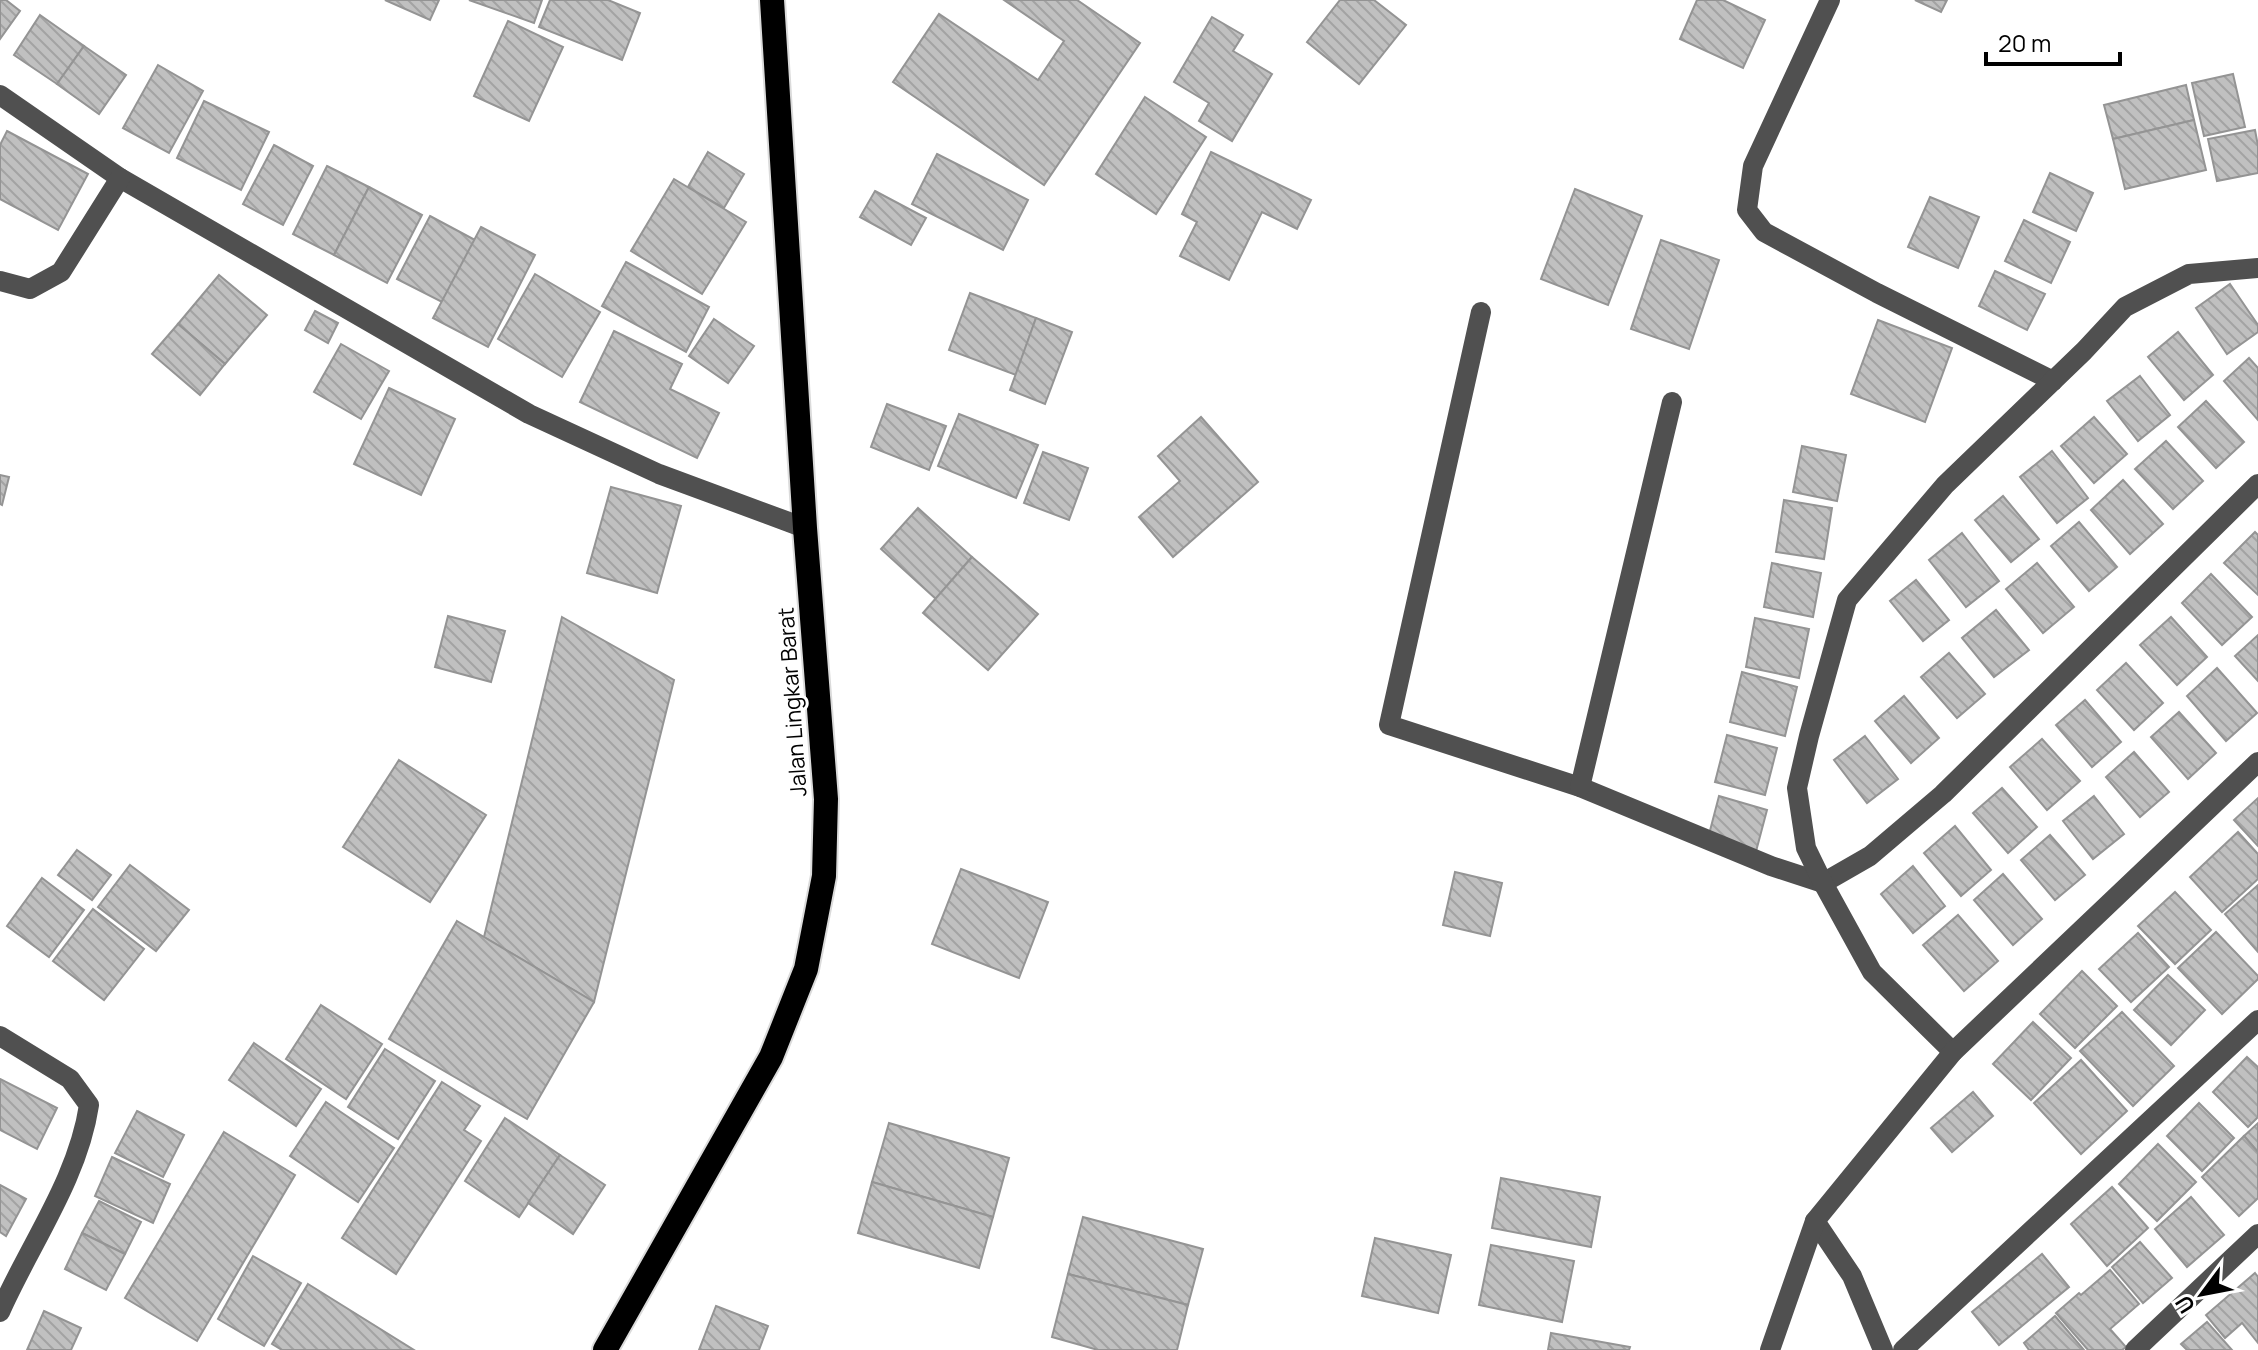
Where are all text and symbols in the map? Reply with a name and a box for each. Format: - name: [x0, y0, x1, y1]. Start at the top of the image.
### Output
- scale bar: [1986, 16, 2120, 66]
- text: 20 m: [1998, 26, 2051, 59]
- street label: Jalan Lingkar Barat: [770, 606, 814, 798]
- north arrow: [2162, 1254, 2242, 1334]
- text: U: [2168, 1290, 2202, 1319]

